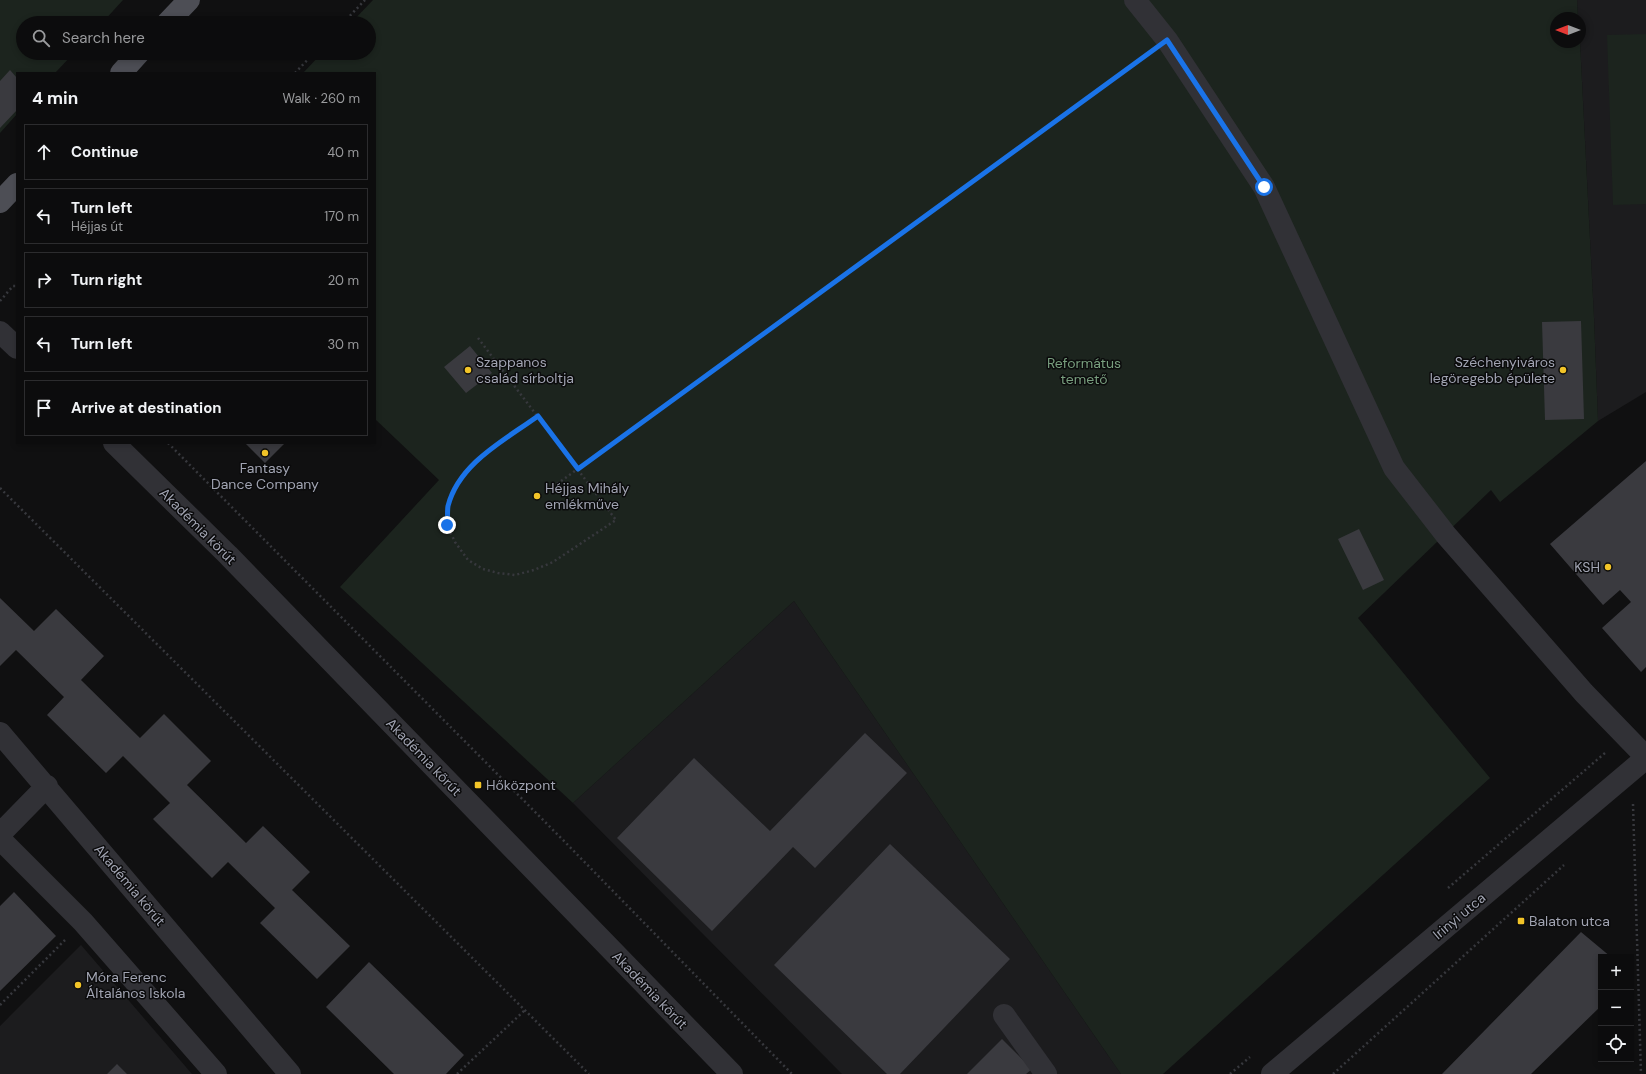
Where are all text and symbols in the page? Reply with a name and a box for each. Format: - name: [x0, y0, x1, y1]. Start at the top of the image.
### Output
- north arrow: [1550, 12, 1586, 48]
- search box: [16, 16, 376, 60]
- icon: search: [30, 27, 52, 49]
- text: Search here: [62, 28, 145, 48]
- text: 4 min: [32, 87, 78, 109]
- text: Walk · 260 m: [282, 90, 360, 107]
- icon: ahead: [33, 141, 55, 163]
- text: Continue: [71, 142, 139, 162]
- text: 40 m: [327, 144, 359, 161]
- route start: [1255, 178, 1273, 196]
- text: Turn left: [71, 198, 132, 218]
- icon: left: [33, 205, 55, 227]
- text: 170 m: [324, 208, 359, 225]
- text: Héjjas út: [71, 218, 123, 235]
- icon: right: [33, 269, 55, 291]
- text: Turn right: [71, 270, 142, 290]
- text: 20 m: [328, 272, 359, 289]
- icon: left: [33, 333, 55, 355]
- text: Turn left: [71, 334, 132, 354]
- text: 30 m: [327, 336, 359, 353]
- place label: Szappanos család sírboltja: [476, 353, 574, 387]
- place label: Széchenyiváros legöregebb épülete: [1430, 353, 1555, 387]
- park label: Református temető: [1047, 354, 1121, 388]
- marker: Szappanos család sírboltja: [463, 365, 473, 375]
- marker: Széchenyiváros legöregebb épülete: [1558, 365, 1568, 375]
- icon: arrive: [33, 397, 55, 419]
- text: Arrive at destination: [71, 398, 222, 418]
- marker: Fantasy Dance Company: [260, 448, 270, 458]
- place label: Fantasy Dance Company: [211, 459, 319, 493]
- place label: Héjjas Mihály emlékműve: [545, 479, 630, 513]
- street label: Akadémia körút: [156, 484, 240, 568]
- marker: Héjjas Mihály emlékműve: [532, 491, 542, 501]
- route end: [438, 516, 456, 534]
- place label: KSH: [1574, 558, 1600, 576]
- marker: KSH: [1603, 562, 1613, 572]
- street label: Akadémia körút: [382, 714, 466, 800]
- place label: Hőközpont: [486, 776, 556, 794]
- marker: Hőközpont: [473, 780, 483, 790]
- street label: Akadémia körút: [91, 840, 169, 930]
- street label: Irinyi utca: [1429, 889, 1489, 943]
- place label: Balaton utca: [1529, 912, 1610, 930]
- marker: Balaton utca: [1516, 916, 1526, 926]
- street label: Akadémia körút: [608, 947, 692, 1033]
- map controls: [1598, 954, 1634, 1062]
- button: +: [1598, 954, 1634, 990]
- place label: Móra Ferenc Általános Iskola: [86, 968, 185, 1002]
- marker: Móra Ferenc Általános Iskola: [73, 980, 83, 990]
- button: −: [1598, 990, 1634, 1026]
- button: locate: [1598, 1026, 1634, 1062]

